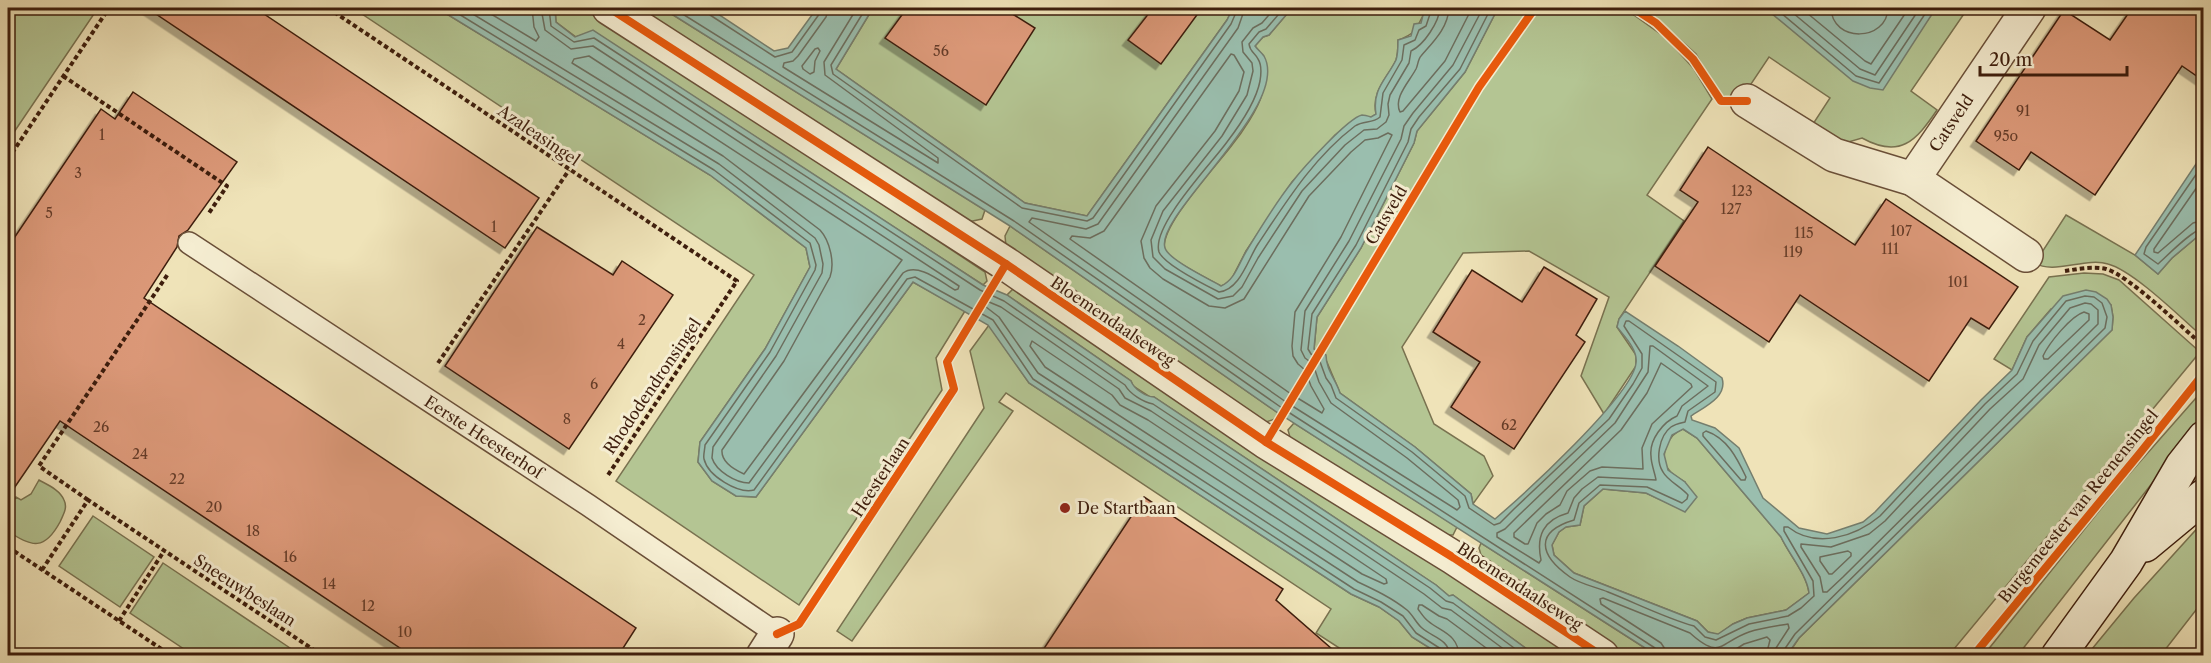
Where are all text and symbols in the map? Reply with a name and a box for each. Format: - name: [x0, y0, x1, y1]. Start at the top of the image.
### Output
- scale bar: [1980, 39, 2127, 77]
- house number: 56: [933, 42, 949, 60]
- text: 20 m: [1989, 49, 2033, 71]
- street label: Catsveld: [1925, 90, 1978, 156]
- street label: Azaleasingel: [493, 100, 584, 170]
- house number: 91: [2016, 102, 2030, 120]
- house number: 1: [99, 126, 105, 144]
- house number: 95o: [1994, 127, 2018, 145]
- house number: 3: [74, 164, 82, 182]
- street label: Catsveld: [1361, 182, 1411, 248]
- house number: 123: [1731, 182, 1753, 200]
- house number: 127: [1721, 200, 1742, 218]
- house number: 5: [45, 204, 53, 222]
- house number: 1: [491, 218, 497, 236]
- house number: 107: [1890, 222, 1912, 240]
- house number: 115: [1794, 224, 1814, 242]
- house number: 111: [1881, 240, 1899, 258]
- house number: 119: [1783, 243, 1803, 261]
- street label: Bloemendaalseweg: [1047, 272, 1179, 370]
- house number: 101: [1948, 273, 1968, 291]
- house number: 2: [638, 311, 646, 329]
- street label: Rhododendronsingel: [599, 314, 705, 458]
- house number: 4: [617, 335, 625, 353]
- house number: 6: [590, 375, 598, 393]
- street label: Eerste Heesterhof: [421, 391, 549, 484]
- street label: Burgemeester van Reenensingel: [1994, 405, 2162, 607]
- house number: 8: [563, 410, 571, 428]
- house number: 62: [1501, 416, 1517, 434]
- house number: 26: [93, 418, 109, 436]
- street label: Heesterlaan: [847, 433, 913, 521]
- house number: 24: [132, 445, 148, 463]
- house number: 22: [169, 470, 185, 488]
- house number: 20: [206, 498, 223, 516]
- place label: De Startbaan: [1077, 498, 1176, 518]
- marker: De Startbaan: [1058, 501, 1072, 515]
- house number: 18: [246, 522, 260, 540]
- street label: Bloemendaalseweg: [1453, 538, 1587, 634]
- house number: 16: [283, 548, 297, 566]
- street label: Sneeuwbeslaan: [190, 550, 300, 630]
- house number: 14: [322, 575, 336, 593]
- house number: 12: [361, 597, 375, 615]
- house number: 10: [398, 623, 412, 641]

